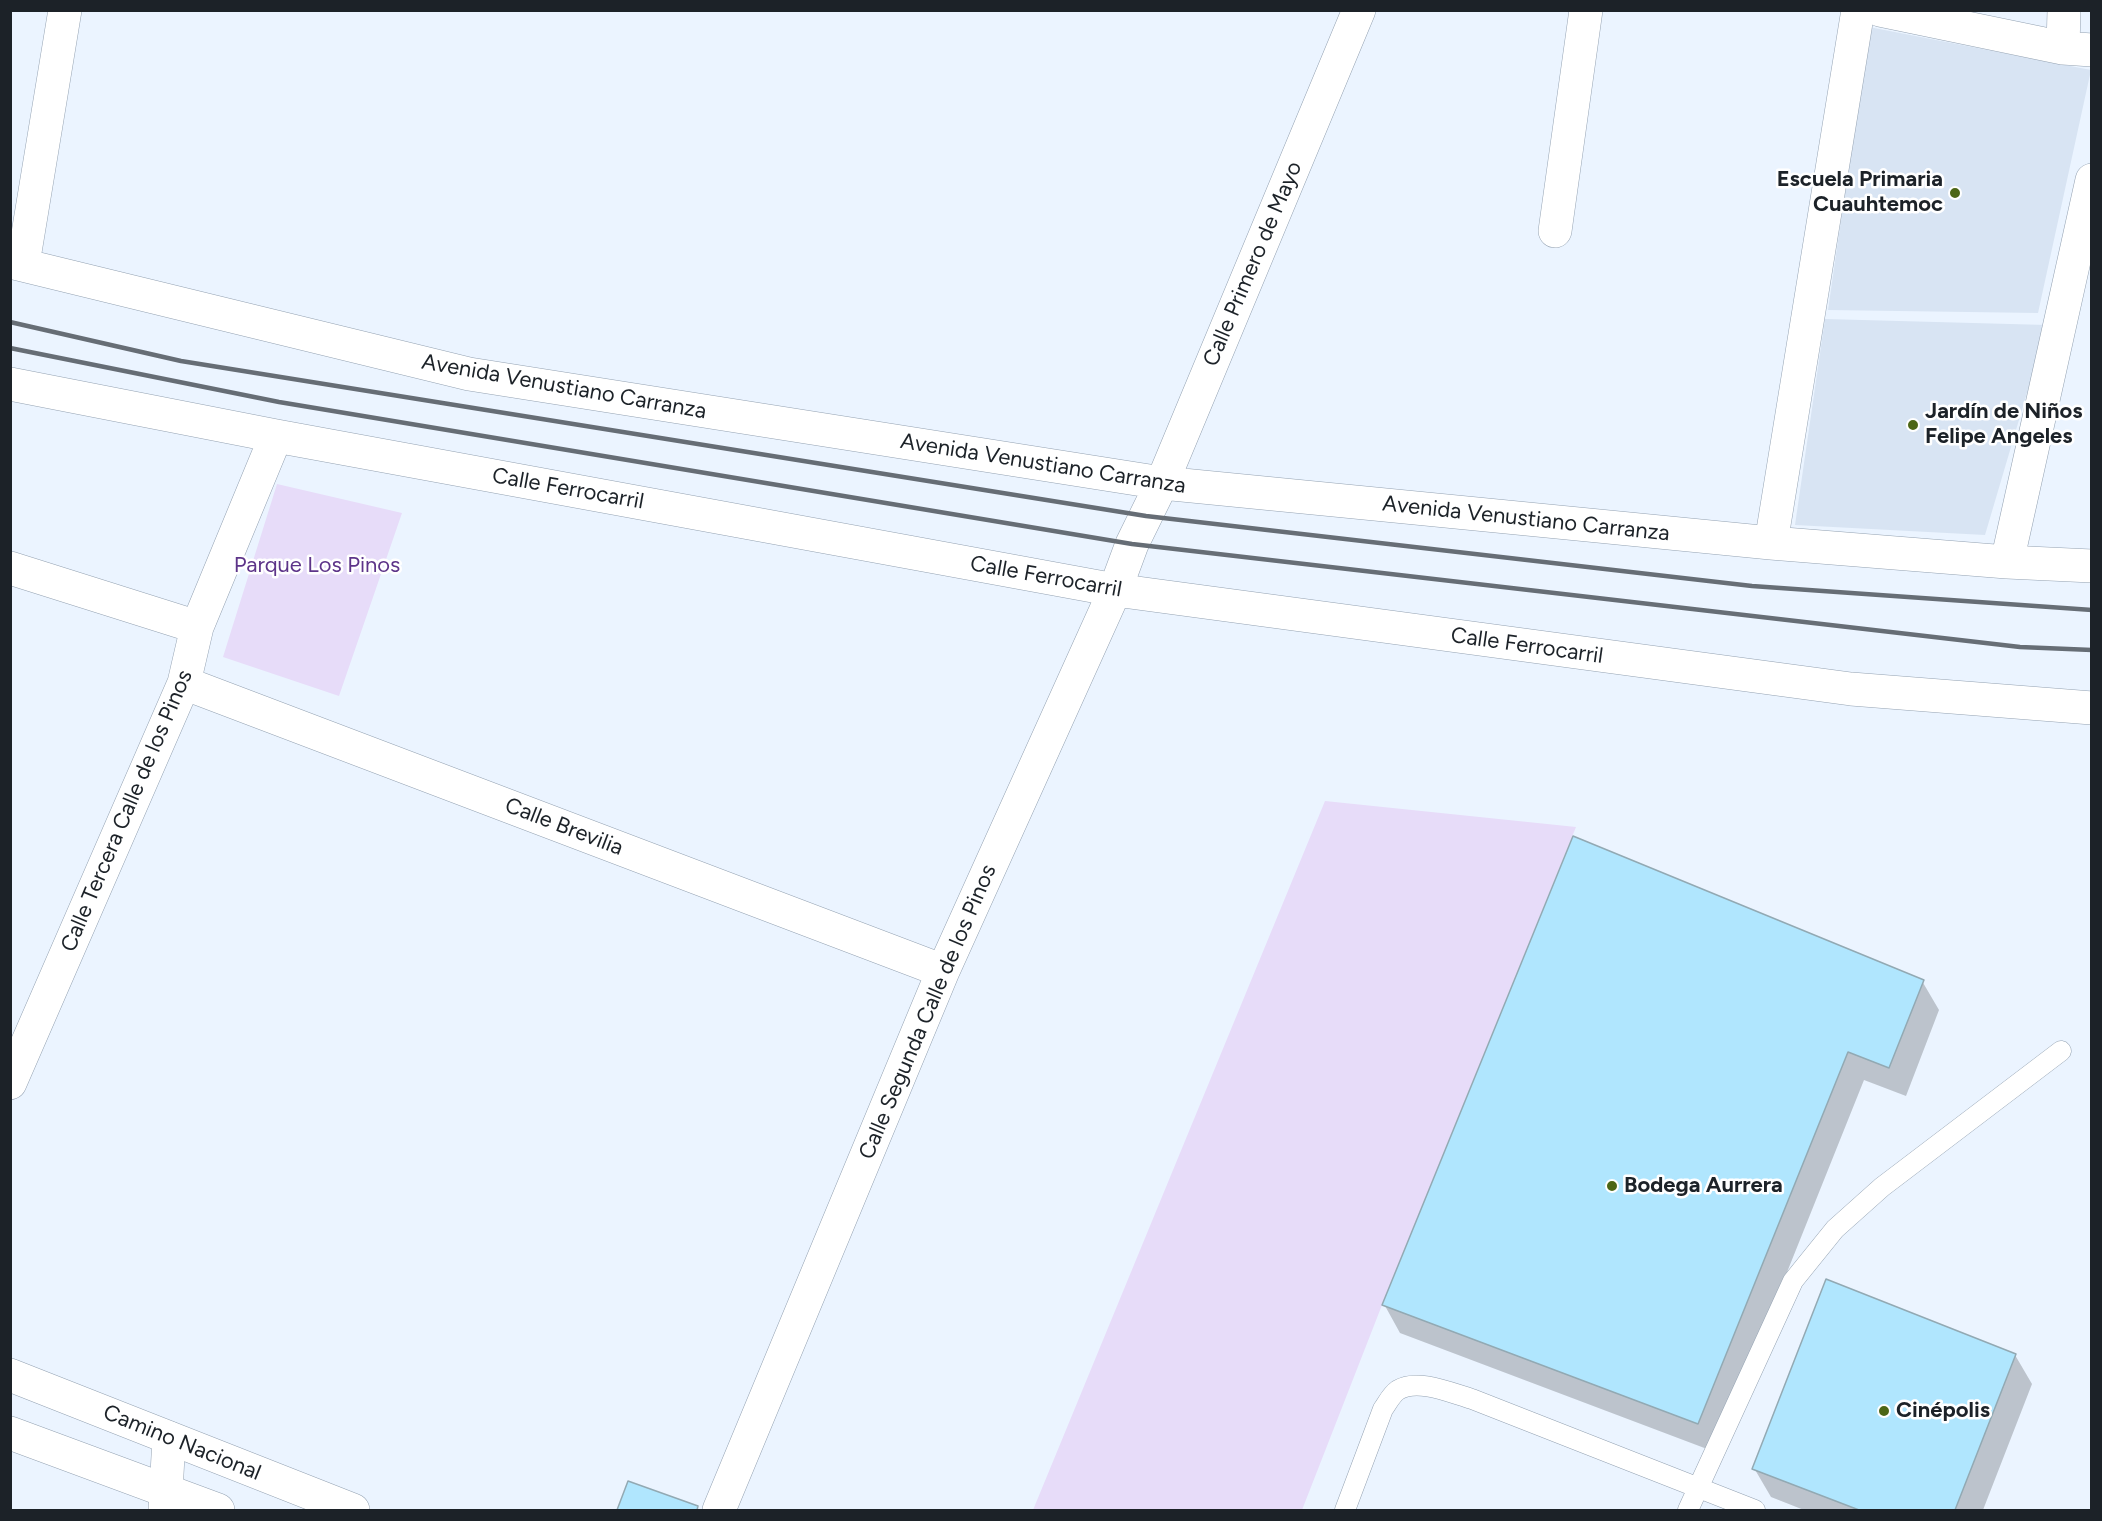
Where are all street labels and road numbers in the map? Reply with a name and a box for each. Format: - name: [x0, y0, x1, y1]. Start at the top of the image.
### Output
- street label: Calle Primero de Mayo: [1198, 158, 1308, 370]
- street label: Avenida Venustiano Carranza: [420, 349, 708, 425]
- street label: Avenida Venustiano Carranza: [898, 428, 1188, 500]
- street label: Calle Ferrocarril: [490, 463, 646, 515]
- street label: Avenida Venustiano Carranza: [1381, 491, 1671, 547]
- street label: Calle Ferrocarril: [968, 551, 1124, 603]
- street label: Calle Ferrocarril: [1449, 622, 1605, 670]
- street label: Calle Tercera Calle de los Pinos: [56, 666, 198, 956]
- street label: Calle Brevilia: [501, 792, 627, 862]
- street label: Calle Segunda Calle de los Pinos: [854, 861, 1002, 1163]
- street label: Camino Nacional: [99, 1399, 265, 1487]

